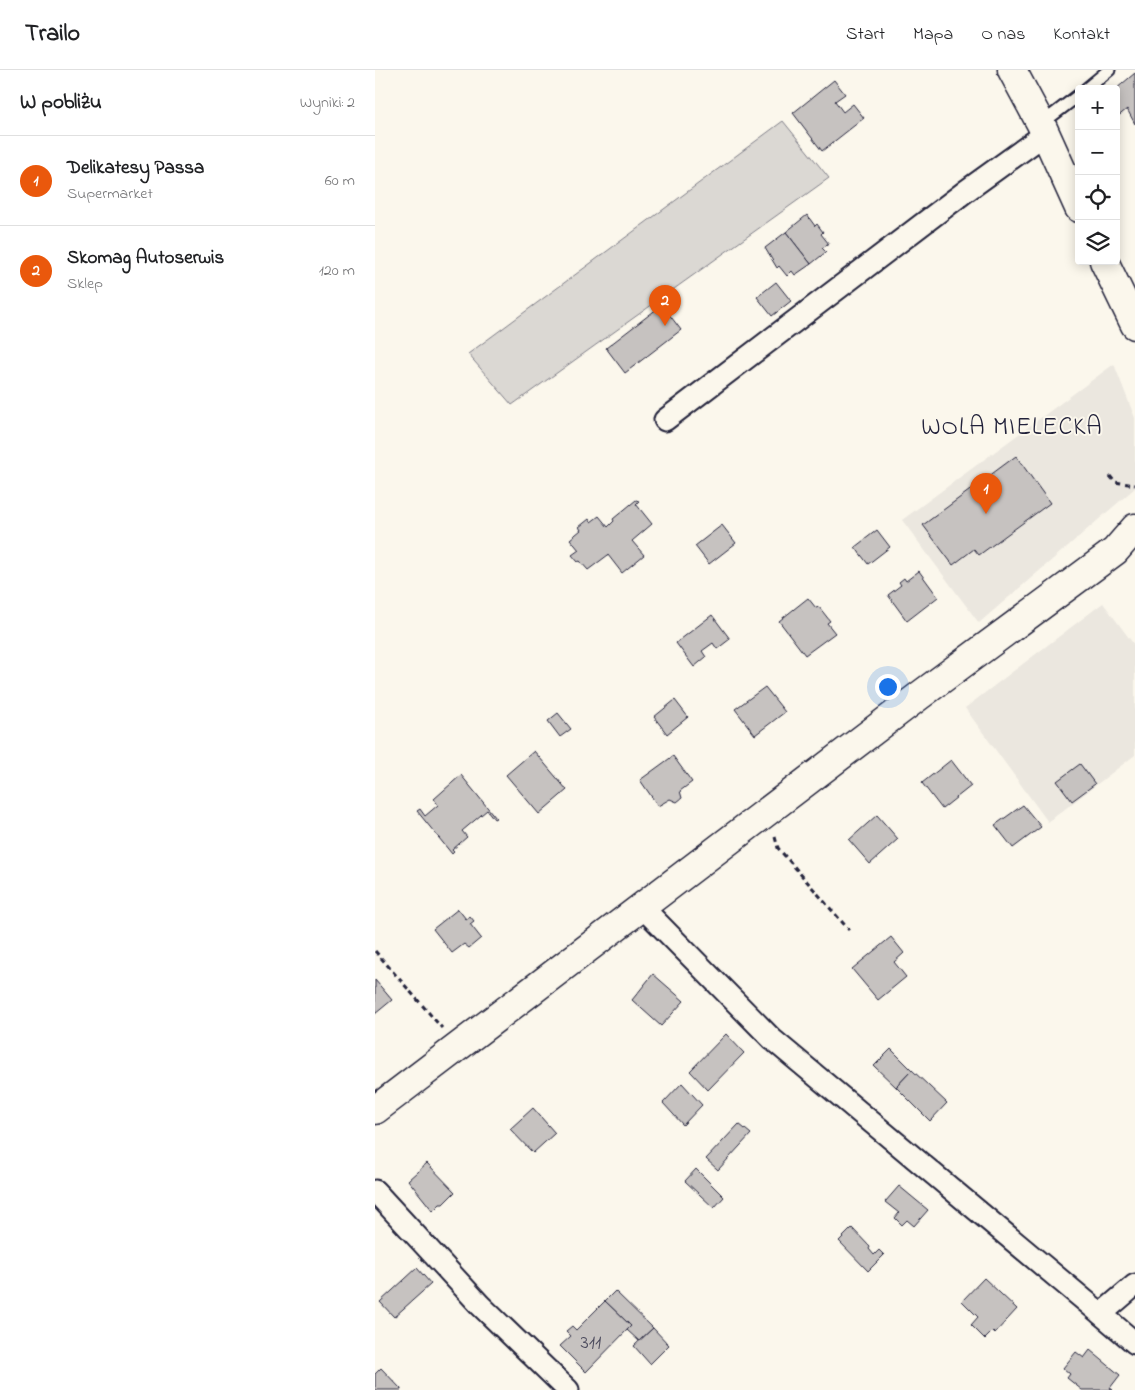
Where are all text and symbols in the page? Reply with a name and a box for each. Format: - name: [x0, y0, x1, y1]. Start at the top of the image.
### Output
- text: Trailo: [25, 17, 80, 52]
- text: Start: [846, 22, 885, 48]
- text: Mapa: [913, 22, 953, 48]
- text: O nas: [981, 22, 1025, 48]
- text: Kontakt: [1053, 22, 1110, 48]
- map controls: [1075, 85, 1120, 265]
- button: +: [1075, 85, 1120, 130]
- text: W pobliżu: [20, 88, 102, 118]
- text: Wyniki: 2: [300, 91, 355, 115]
- button: −: [1075, 130, 1120, 175]
- text: Delikatesy Passa: [67, 155, 204, 182]
- text: 1: [33, 169, 39, 193]
- text: 60 m: [325, 169, 355, 193]
- button: locate: [1075, 175, 1120, 220]
- text: Supermarket: [67, 182, 153, 206]
- button: layers: [1075, 220, 1120, 265]
- text: Skomag Autoserwis: [67, 245, 224, 272]
- text: 2: [32, 259, 40, 283]
- text: 120 m: [319, 259, 355, 283]
- text: Sklep: [67, 272, 103, 296]
- pin: 2: [649, 285, 681, 326]
- district label: WOLA MIELECKA: [921, 410, 1103, 446]
- pin: 1: [970, 473, 1002, 514]
- your location: [875, 674, 901, 700]
- house number: 311: [581, 1329, 601, 1358]

